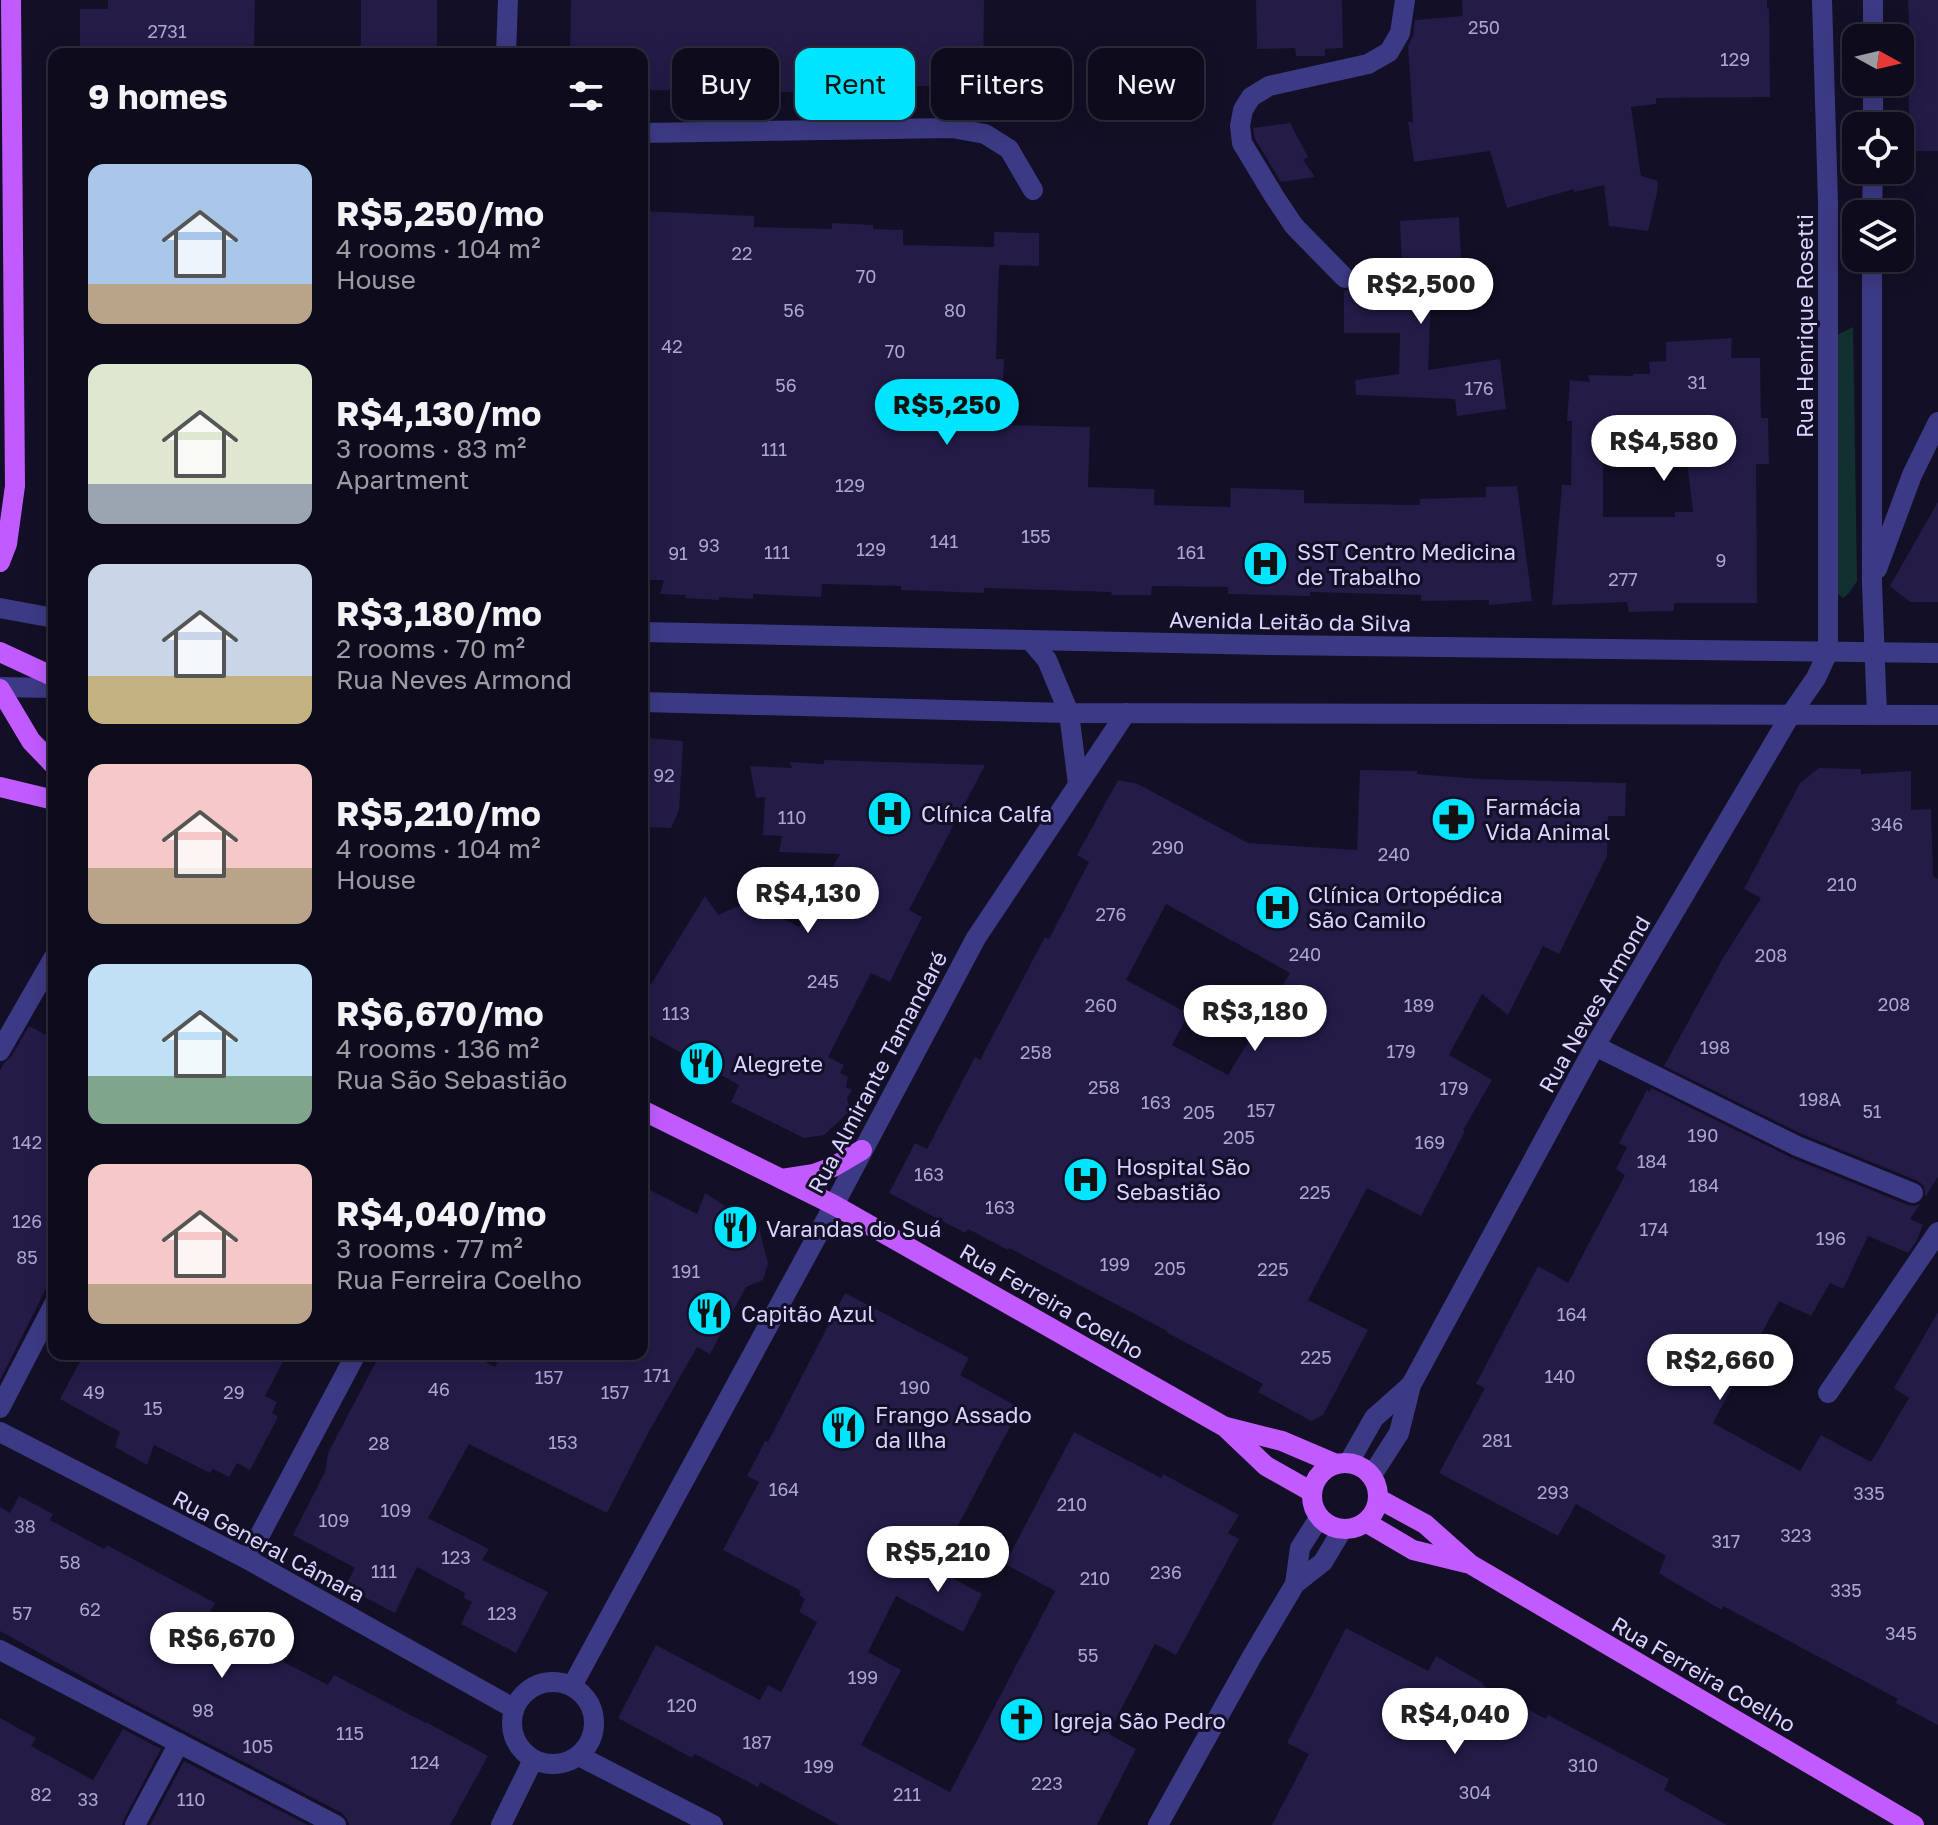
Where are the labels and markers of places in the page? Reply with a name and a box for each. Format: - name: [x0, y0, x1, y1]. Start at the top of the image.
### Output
- pin: R$2,500: [1347, 258, 1495, 326]
- pin: R$5,250: [873, 379, 1021, 447]
- pin: R$4,580: [1590, 415, 1738, 483]
- place label: SST Centro Medicina de Trabalho: [1297, 538, 1516, 590]
- hospital icon: SST Centro Medicina de Trabalho: [1242, 540, 1290, 588]
- hospital icon: Clínica Calfa: [866, 789, 914, 837]
- place label: Farmácia Vida Animal: [1485, 793, 1610, 845]
- pharmacy icon: Farmácia Vida Animal: [1430, 795, 1478, 843]
- place label: Clínica Calfa: [921, 800, 1052, 827]
- pin: R$4,130: [734, 867, 882, 935]
- place label: Clínica Ortopédica São Camilo: [1308, 881, 1503, 933]
- hospital icon: Clínica Ortopédica São Camilo: [1253, 883, 1301, 931]
- pin: R$3,180: [1181, 985, 1329, 1053]
- restaurant icon: Alegrete: [678, 1039, 726, 1087]
- place label: Alegrete: [733, 1050, 823, 1077]
- place label: Hospital São Sebastião: [1116, 1153, 1251, 1205]
- hospital icon: Hospital São Sebastião: [1061, 1155, 1109, 1203]
- restaurant icon: Varandas do Suá: [711, 1204, 759, 1252]
- place label: Varandas do Suá: [766, 1215, 941, 1242]
- restaurant icon: Capitão Azul: [686, 1289, 734, 1337]
- place label: Capitão Azul: [741, 1300, 874, 1327]
- pin: R$2,660: [1646, 1334, 1794, 1402]
- place label: Frango Assado da Ilha: [875, 1401, 1032, 1453]
- restaurant icon: Frango Assado da Ilha: [820, 1403, 868, 1451]
- pin: R$5,210: [864, 1526, 1012, 1594]
- pin: R$6,670: [148, 1612, 296, 1680]
- pin: R$4,040: [1381, 1688, 1529, 1756]
- church icon: Igreja São Pedro: [998, 1696, 1046, 1744]
- place label: Igreja São Pedro: [1053, 1707, 1226, 1734]

